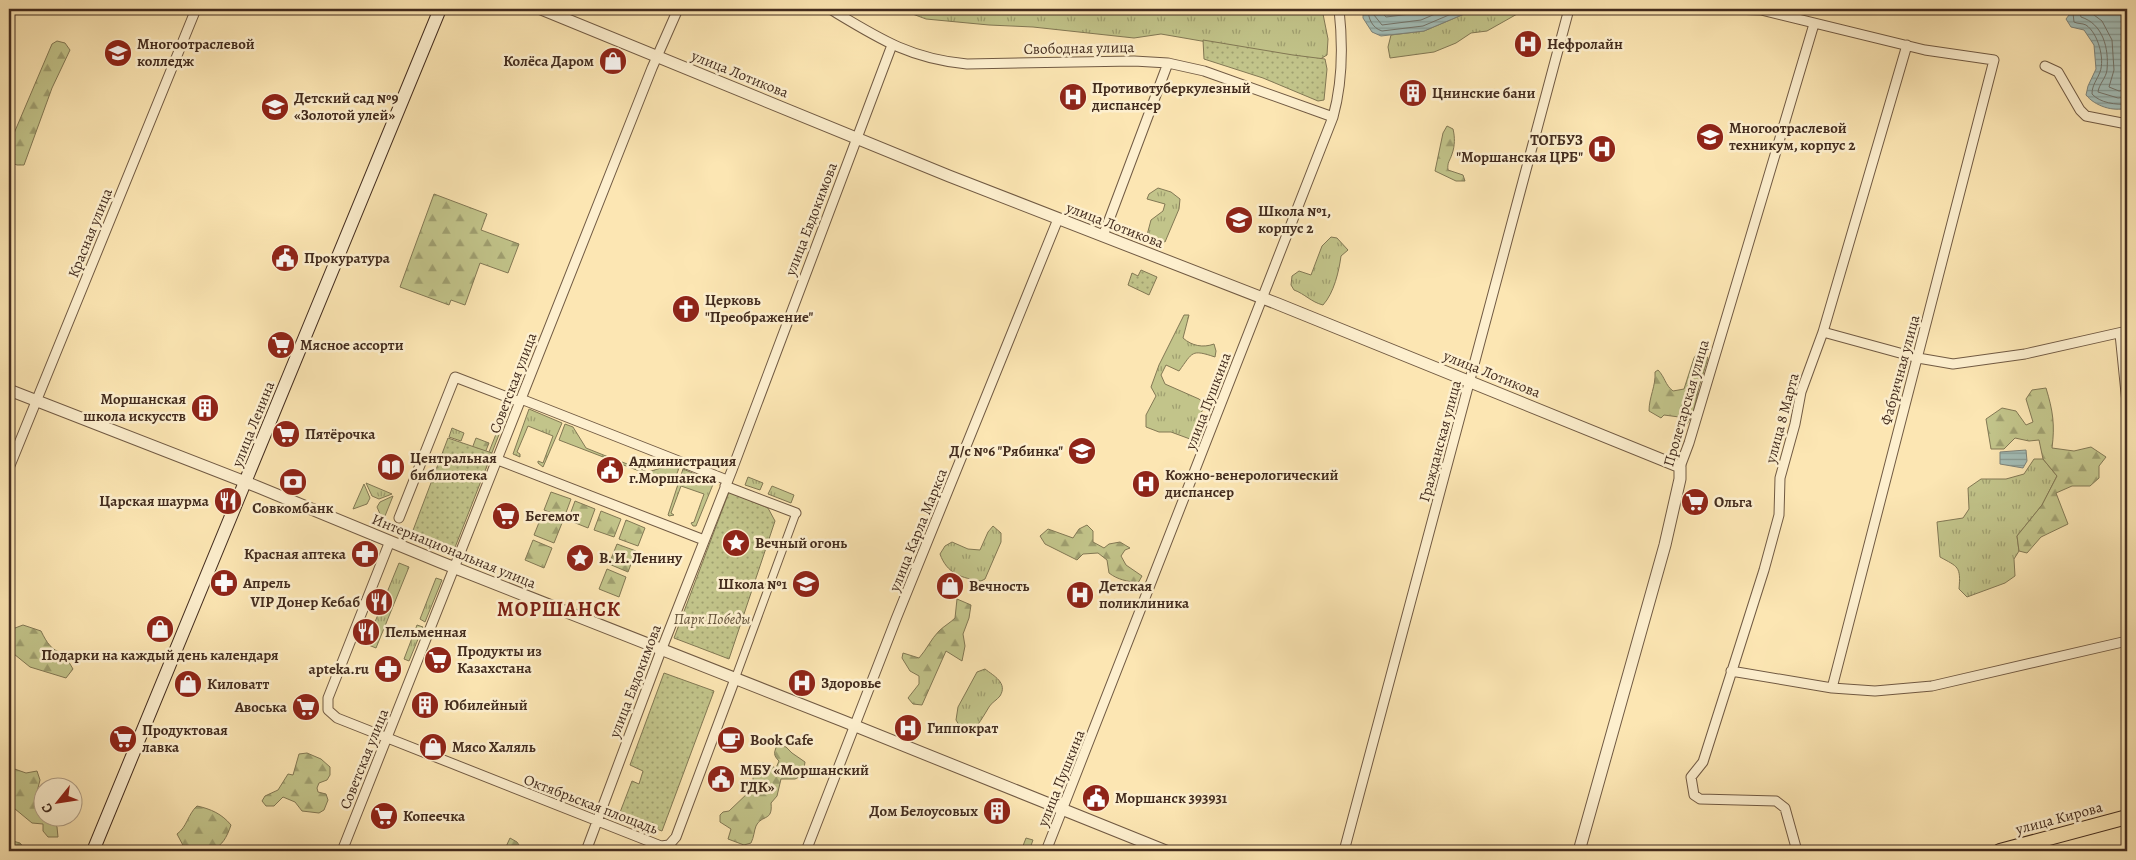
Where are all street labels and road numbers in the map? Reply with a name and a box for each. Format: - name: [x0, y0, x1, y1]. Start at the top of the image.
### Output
- street label: Свободная улица: [1023, 37, 1135, 59]
- street label: улица Лотикова: [688, 45, 792, 103]
- street label: улица Евдокимова: [780, 159, 842, 280]
- street label: Красная улица: [63, 185, 117, 281]
- street label: улица Лотикова: [1062, 197, 1167, 253]
- street label: Фабричная улица: [1876, 313, 1924, 427]
- street label: Советская улица: [485, 330, 541, 436]
- street label: Пролетарская улица: [1658, 337, 1714, 469]
- street label: улица Лотикова: [1440, 345, 1544, 403]
- street label: улица Пушкина: [1180, 349, 1236, 453]
- street label: улица 8 Марта: [1760, 371, 1804, 466]
- street label: улица Ленина: [226, 378, 279, 471]
- street label: Гражданская улица: [1414, 378, 1466, 504]
- street label: улица Карла Маркса: [884, 465, 952, 595]
- street label: Интернациональная улица: [369, 509, 539, 593]
- street label: улица Евдокимова: [604, 621, 666, 742]
- street label: Советская улица: [335, 706, 393, 812]
- street label: улица Пушкина: [1032, 727, 1090, 830]
- street label: Октябрьская площадь: [521, 769, 661, 839]
- street label: улица Кирова: [2012, 797, 2105, 839]

